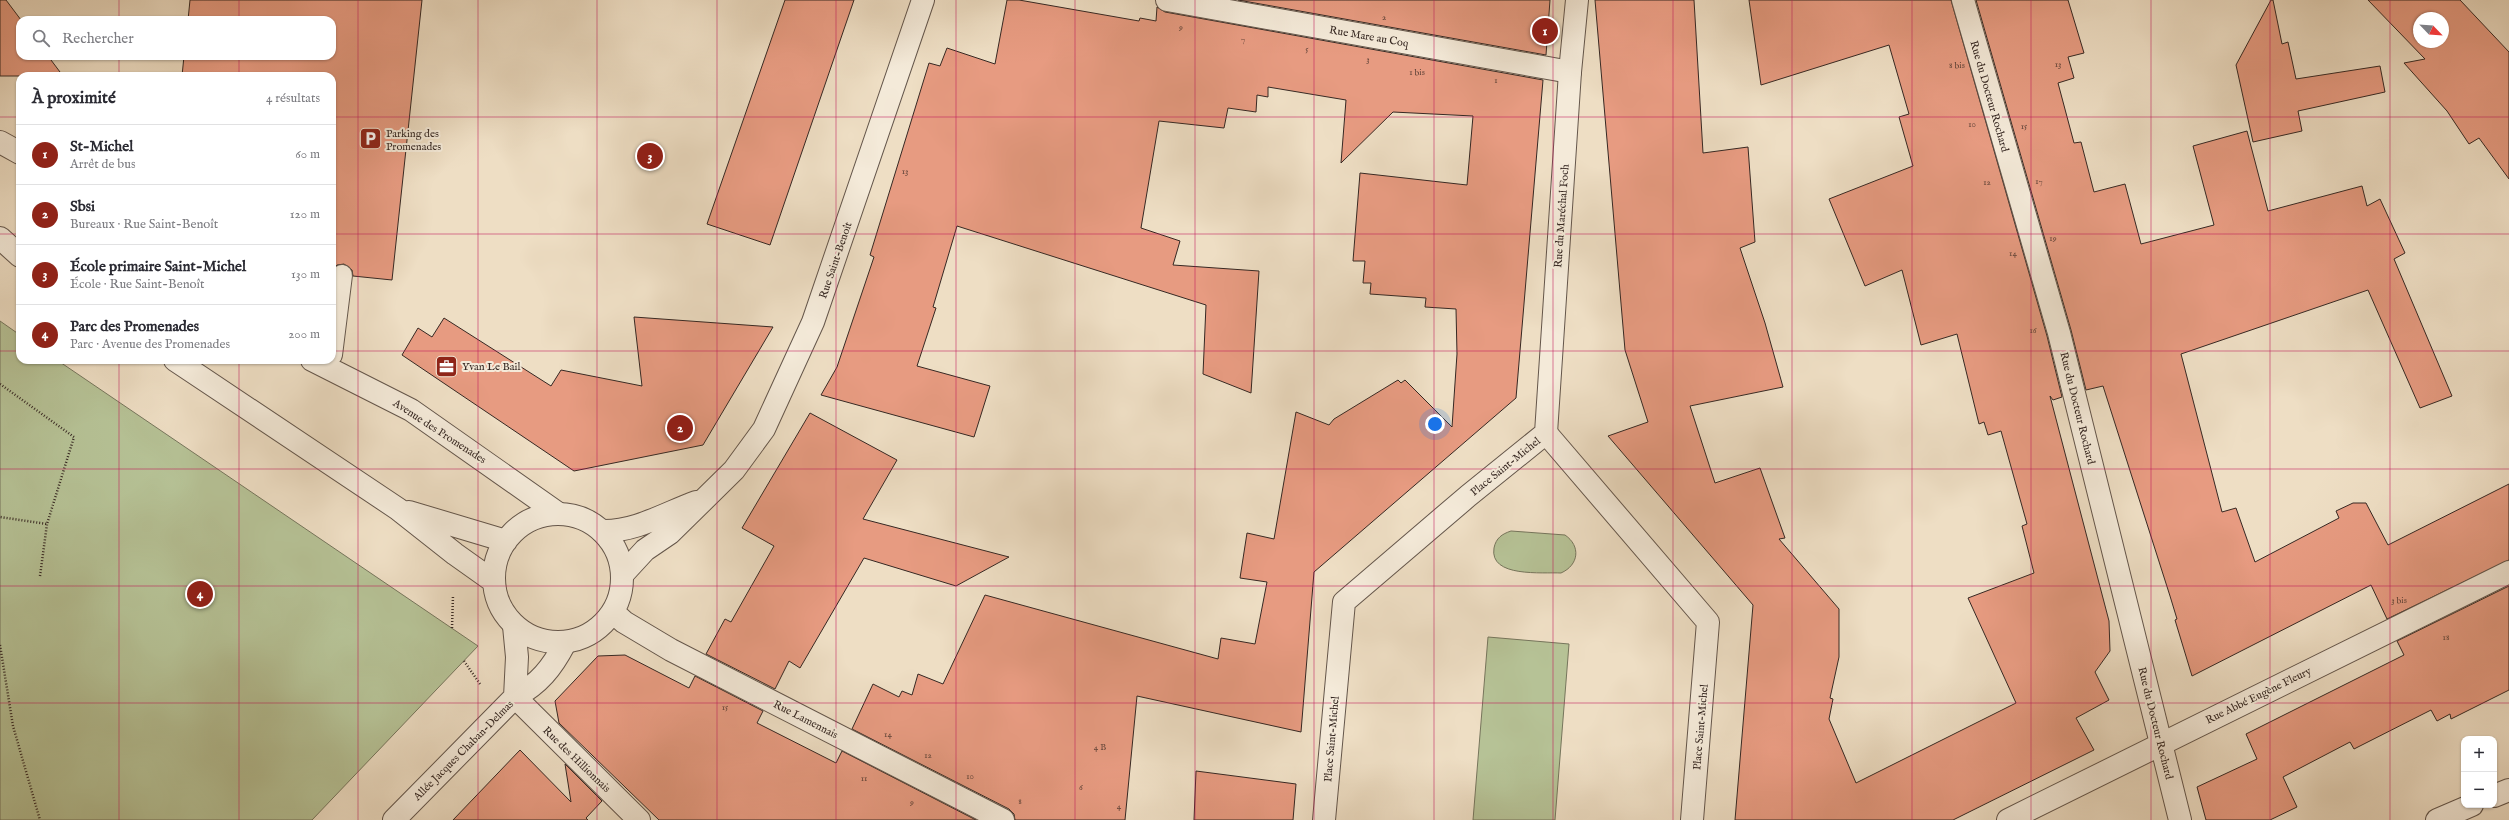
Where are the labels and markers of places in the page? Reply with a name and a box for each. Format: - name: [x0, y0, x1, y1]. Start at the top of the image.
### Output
- pin: 1: [1532, 16, 1558, 46]
- parking icon: Parking des Promenades: [357, 126, 383, 152]
- place label: Parking des Promenades: [386, 127, 441, 154]
- pin: 3: [637, 141, 663, 171]
- office icon: Yvan Le Bail: [434, 353, 460, 379]
- place label: Yvan Le Bail: [462, 360, 520, 374]
- pin: 2: [667, 413, 693, 443]
- pin: 4: [187, 579, 213, 609]

